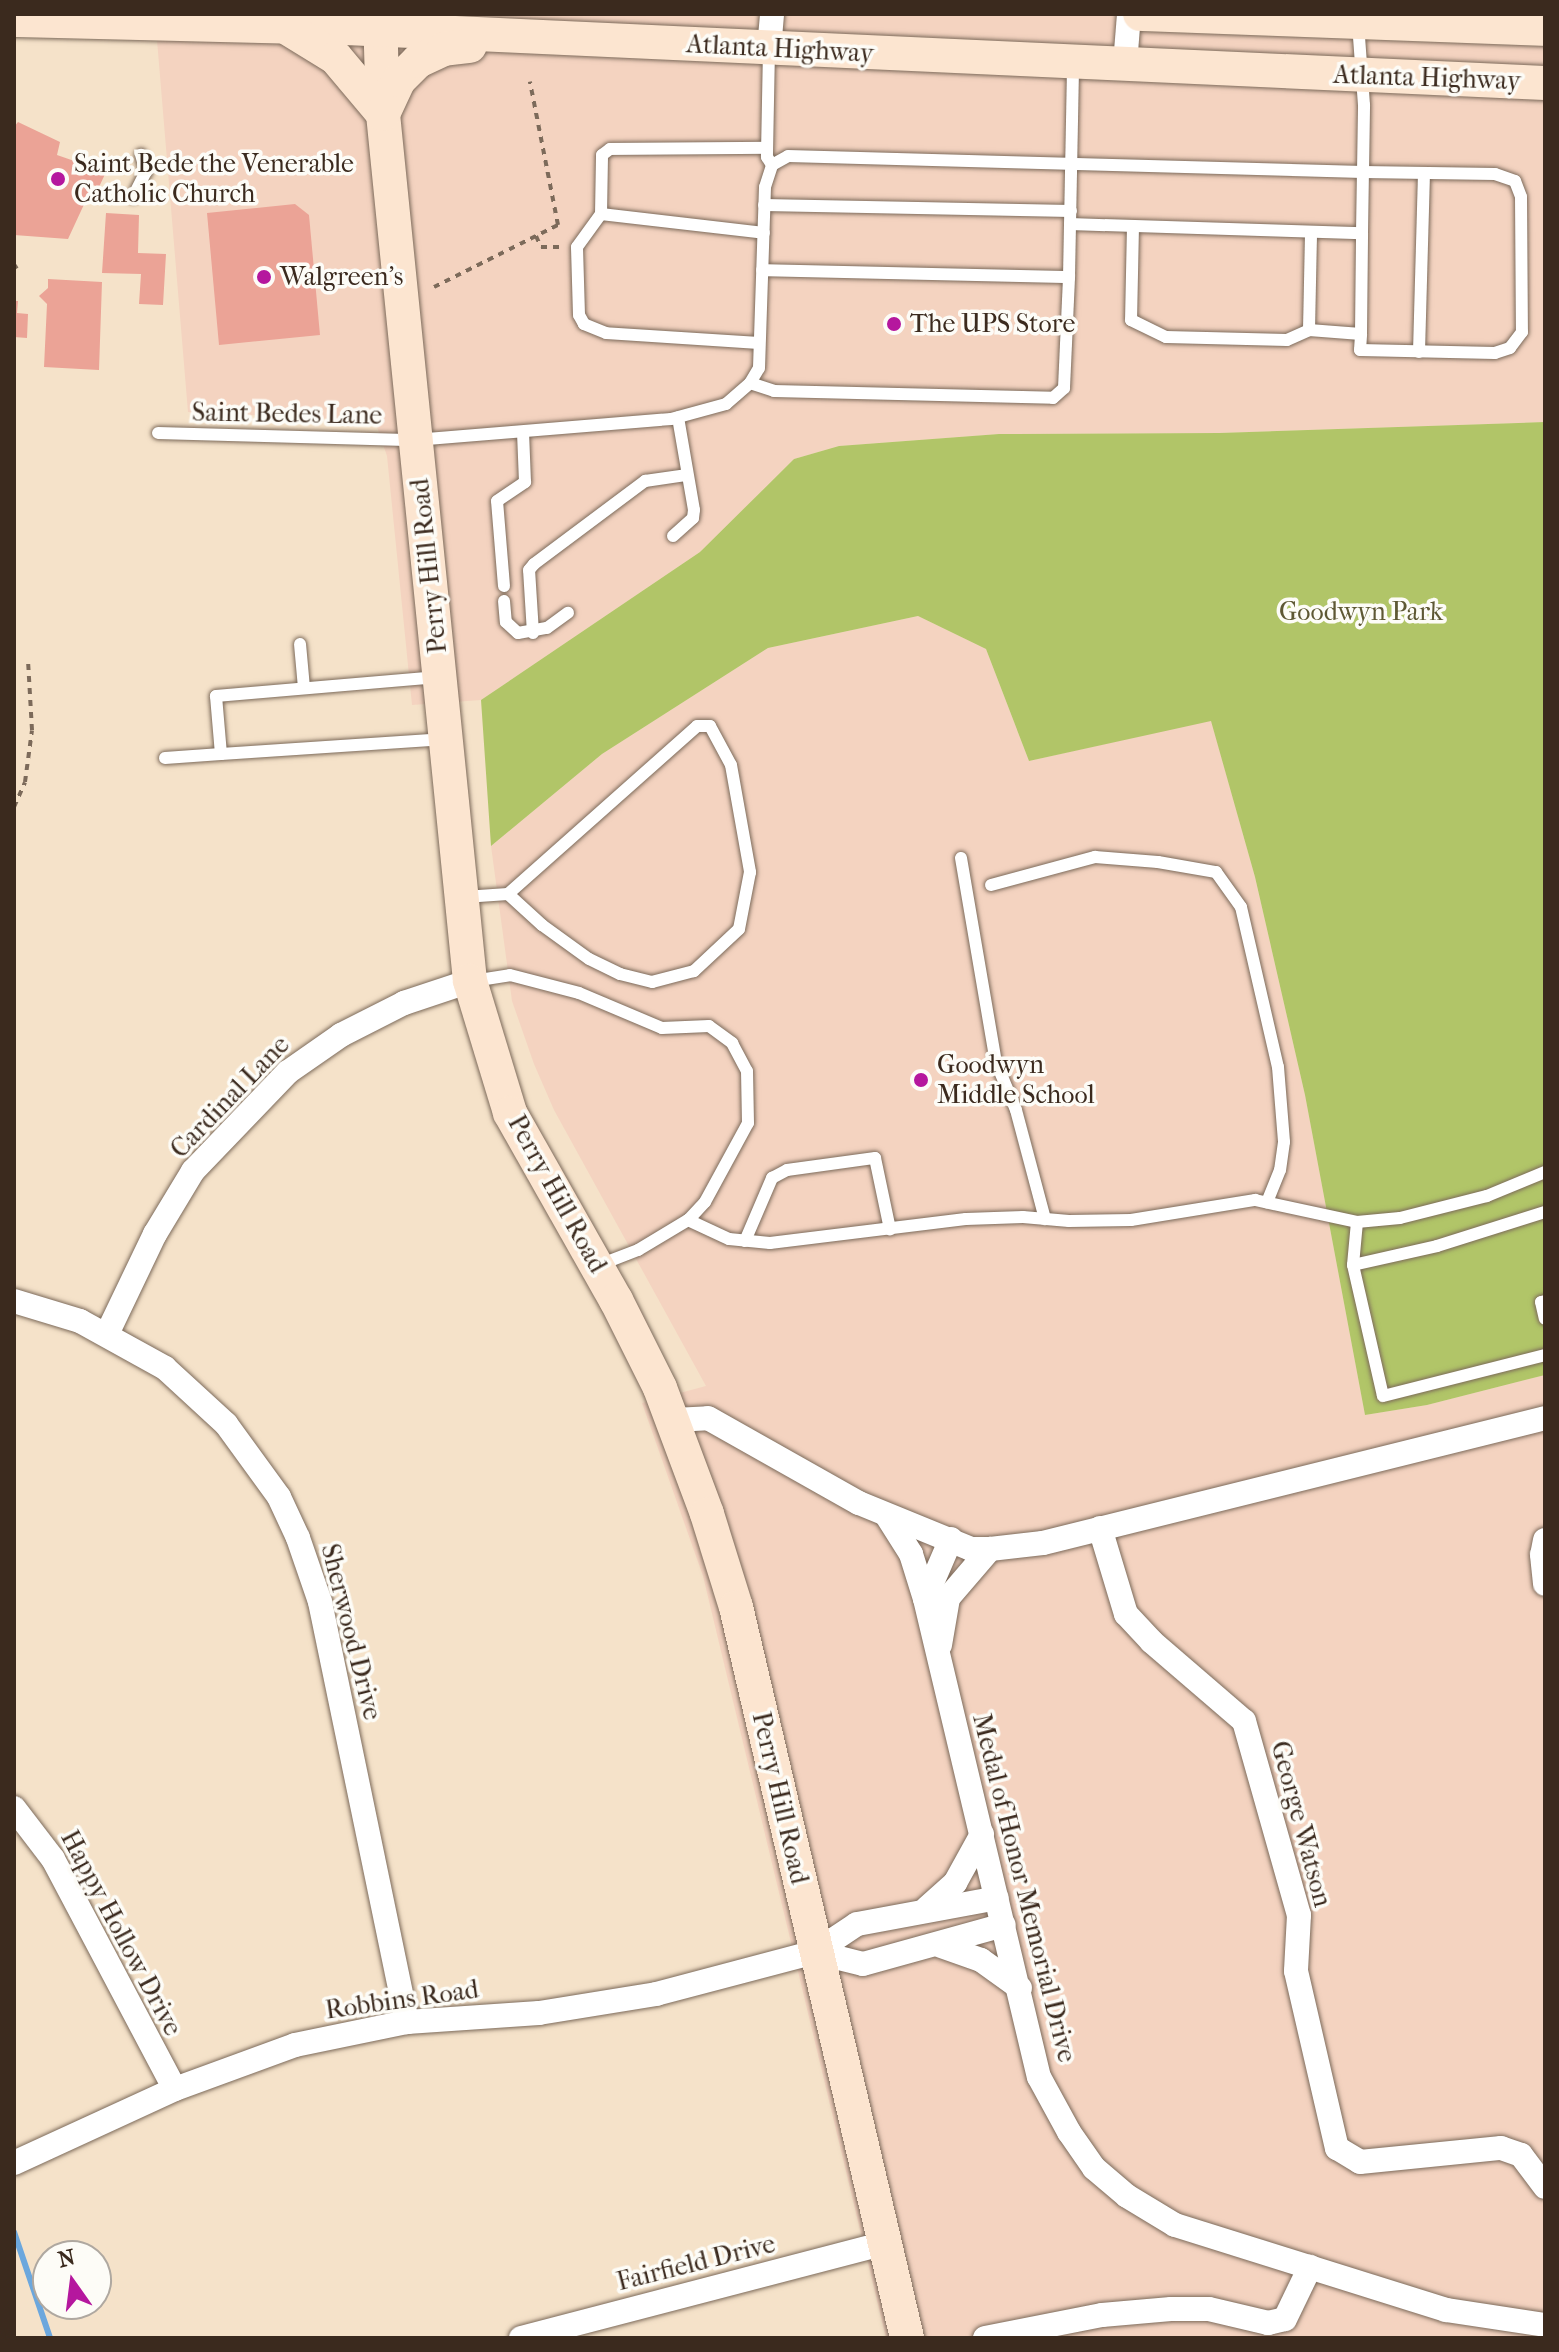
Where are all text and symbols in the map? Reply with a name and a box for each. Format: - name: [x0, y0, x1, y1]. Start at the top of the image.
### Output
- street label: Atlanta Highway: [686, 29, 874, 69]
- street label: Atlanta Highway: [1333, 59, 1521, 97]
- place label: Saint Bede the Venerable Catholic Church: [74, 148, 354, 210]
- marker: Saint Bede the Venerable Catholic Church: [49, 170, 67, 188]
- place label: Walgreen's: [280, 261, 403, 293]
- marker: Walgreen's: [255, 268, 273, 286]
- place label: The UPS Store: [910, 308, 1075, 340]
- marker: The UPS Store: [885, 315, 903, 333]
- street label: Saint Bedes Lane: [192, 397, 382, 431]
- street label: Perry Hill Road: [404, 477, 454, 655]
- park label: Goodwyn Park: [1279, 596, 1443, 628]
- street label: Cardinal Lane: [164, 1029, 296, 1165]
- place label: Goodwyn Middle School: [937, 1049, 1095, 1110]
- marker: Goodwyn Middle School: [912, 1071, 930, 1089]
- street label: Perry Hill Road: [501, 1110, 613, 1278]
- street label: Sherwood Drive: [314, 1541, 388, 1723]
- street label: Perry Hill Road: [745, 1709, 815, 1887]
- street label: Medal of Honor Memorial Drive: [966, 1710, 1082, 2066]
- street label: George Watson: [1264, 1738, 1338, 1910]
- street label: Happy Hollow Drive: [54, 1825, 188, 2041]
- street label: Robbins Road: [323, 1974, 481, 2026]
- street label: Fairfield Drive: [614, 2228, 778, 2298]
- north arrow: [32, 2240, 112, 2320]
- text: N: [55, 2244, 78, 2273]

